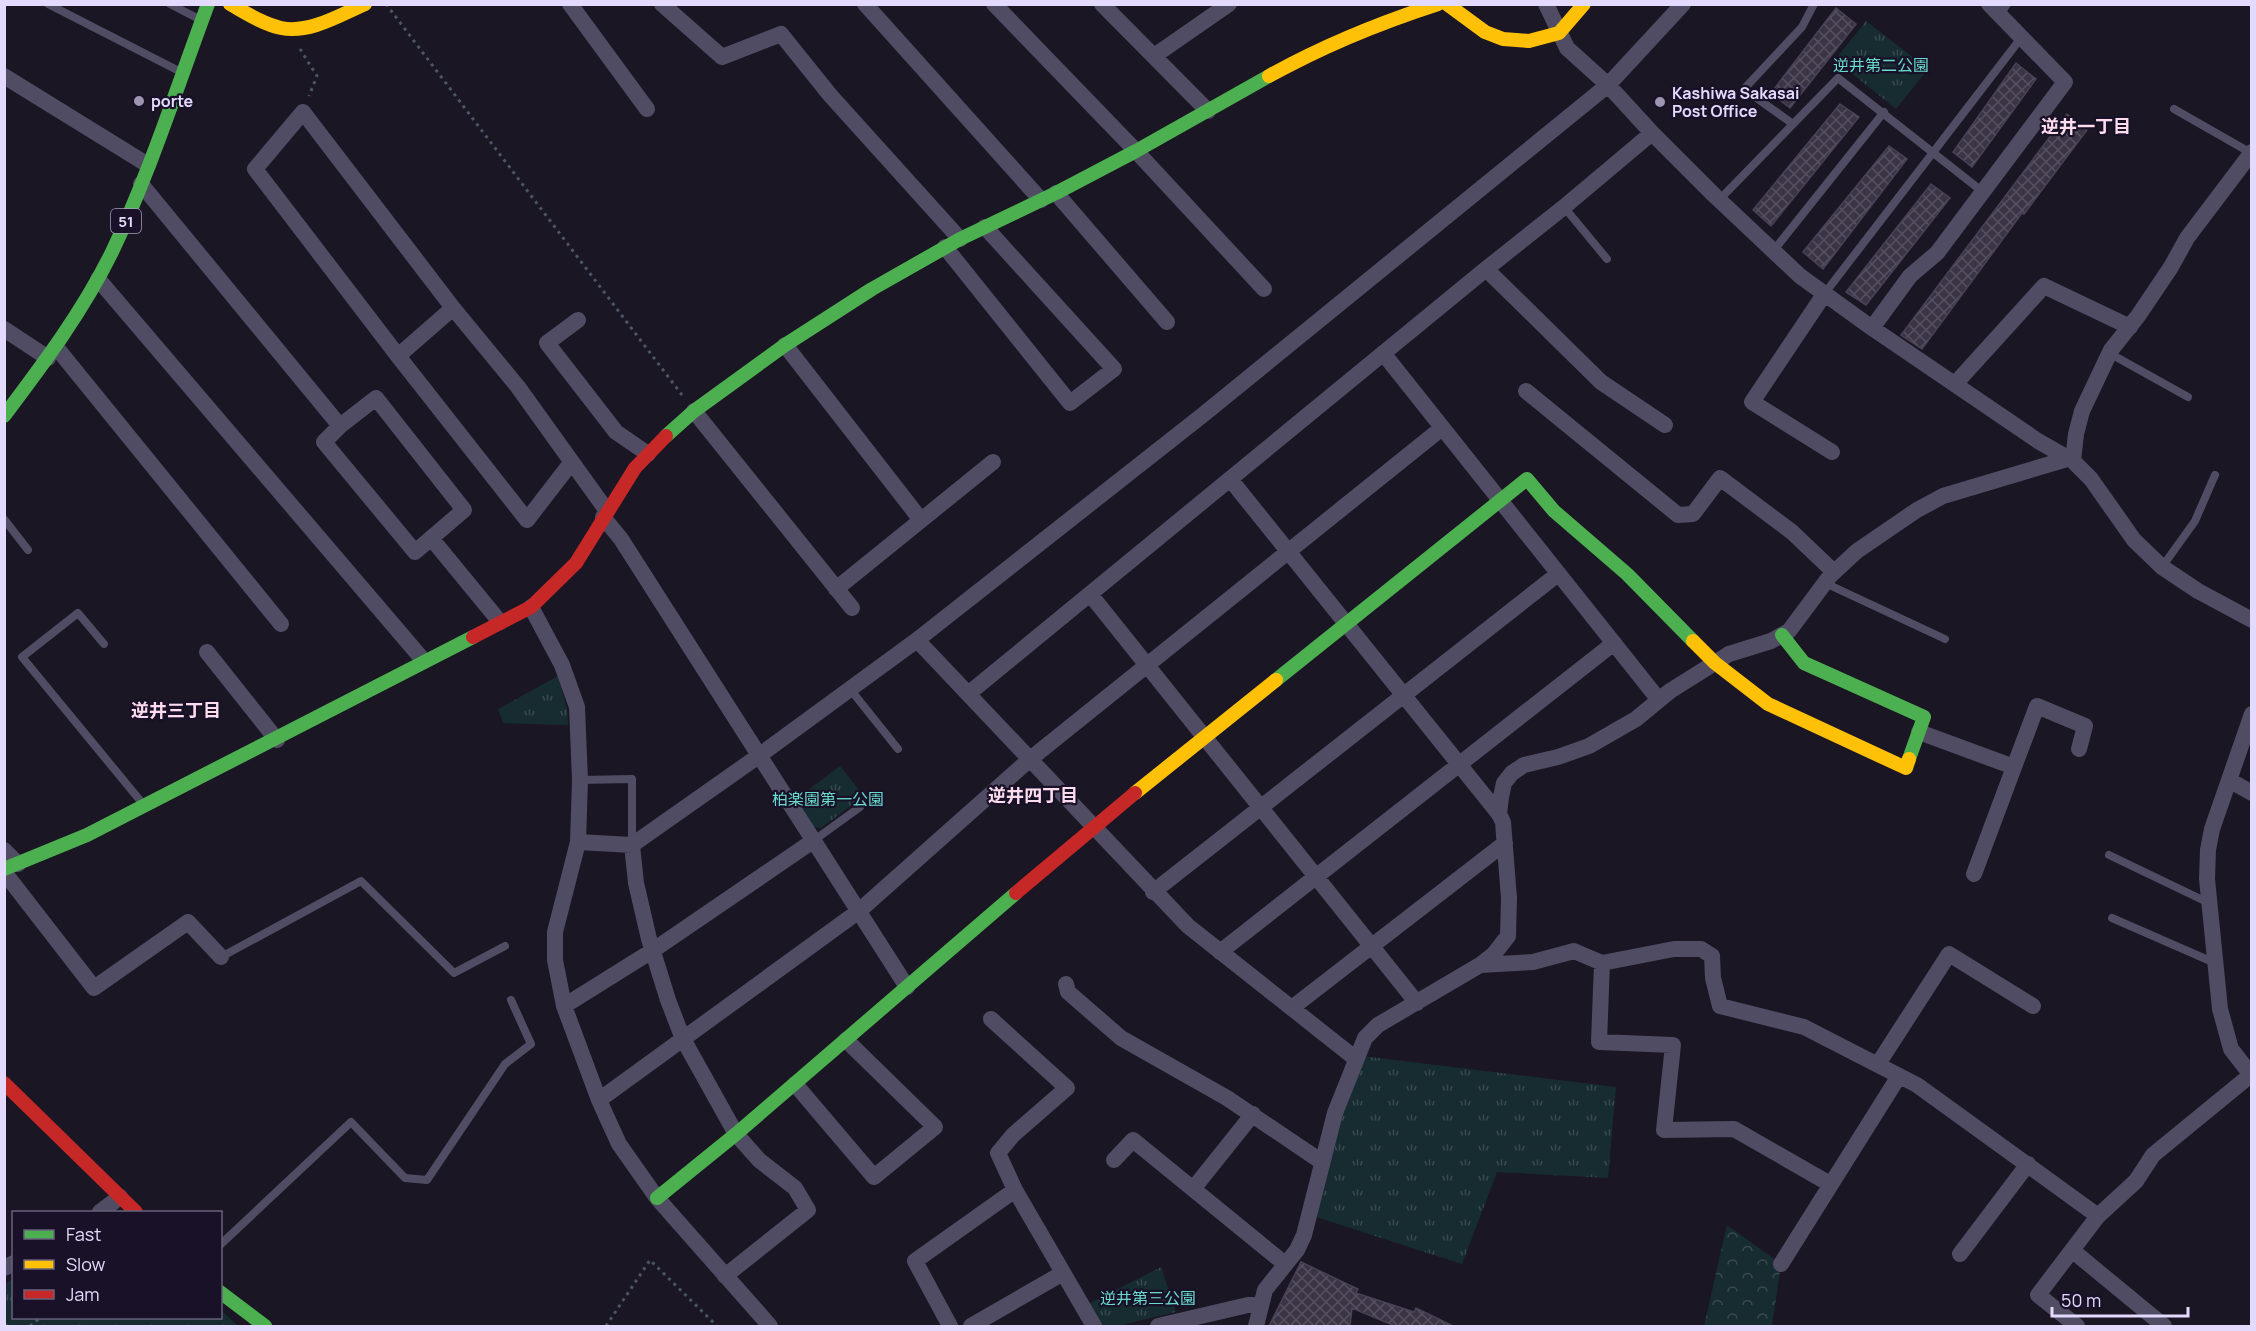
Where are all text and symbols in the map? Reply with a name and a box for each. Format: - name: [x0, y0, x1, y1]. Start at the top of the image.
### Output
- park label: 逆井第二公園: [1833, 54, 1929, 76]
- place label: Kashiwa Sakasai Post Office: [1672, 82, 1799, 122]
- place label: porte: [151, 90, 194, 112]
- marker: porte: [132, 94, 146, 108]
- marker: Kashiwa Sakasai Post Office: [1653, 95, 1667, 109]
- district label: 逆井一丁目: [2041, 114, 2131, 138]
- road number: 51: [111, 209, 141, 233]
- district label: 逆井三丁目: [131, 698, 221, 722]
- district label: 逆井四丁目: [988, 783, 1078, 807]
- park label: 柏楽園第一公園: [772, 788, 884, 810]
- legend: [12, 1211, 222, 1319]
- text: Fast: [66, 1222, 101, 1246]
- text: Slow: [66, 1252, 106, 1276]
- scale bar: [2052, 1280, 2188, 1318]
- text: Jam: [66, 1282, 100, 1306]
- park label: 逆井第三公園: [1100, 1287, 1196, 1309]
- text: 50 m: [2061, 1288, 2101, 1312]

